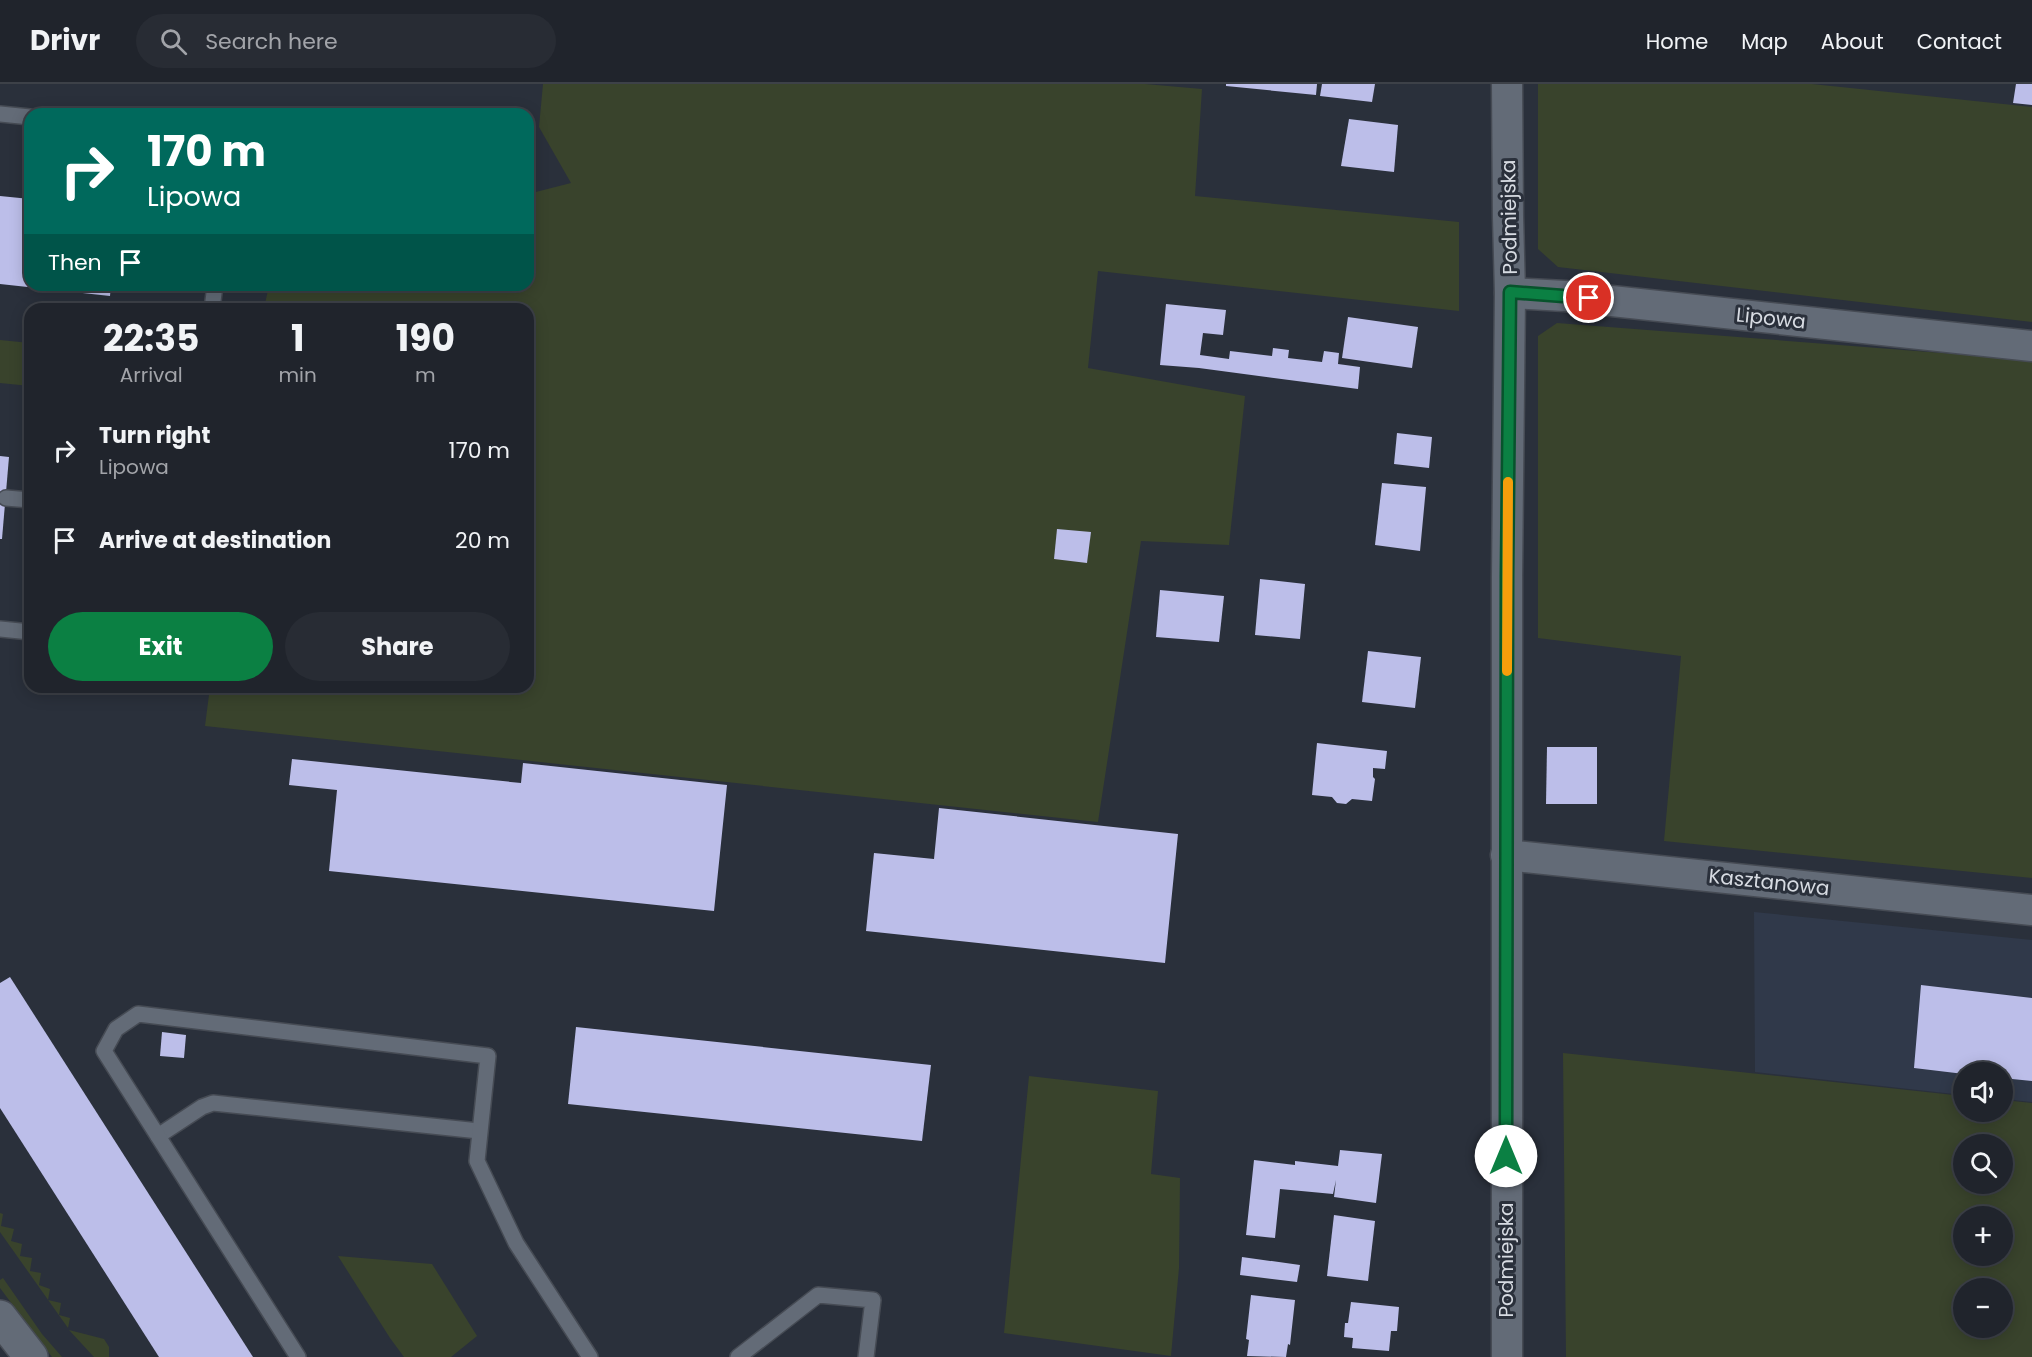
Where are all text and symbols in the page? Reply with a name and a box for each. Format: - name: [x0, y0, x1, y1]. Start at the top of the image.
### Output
- search box: [136, 14, 556, 68]
- text: Drivr: [30, 21, 100, 60]
- icon: search: [157, 25, 190, 58]
- text: Search here: [205, 26, 338, 57]
- text: Home: [1646, 27, 1708, 56]
- text: Map: [1741, 27, 1788, 56]
- text: About: [1821, 27, 1884, 56]
- text: Contact: [1917, 27, 2002, 56]
- text: 170 m: [147, 122, 266, 181]
- icon: right: [48, 132, 126, 210]
- street label: Podmiejska: [1494, 159, 1524, 275]
- text: Lipowa: [147, 178, 241, 215]
- icon: arrive: [114, 246, 147, 279]
- text: Then: [48, 247, 102, 278]
- pin: [1563, 272, 1614, 323]
- icon: arrive: [1572, 281, 1605, 314]
- street label: Lipowa: [1735, 300, 1807, 336]
- text: 22:35: [103, 313, 200, 364]
- text: 1: [291, 313, 304, 364]
- text: 190: [396, 313, 455, 364]
- text: Arrival: [120, 361, 183, 389]
- text: min: [279, 361, 317, 389]
- text: m: [415, 361, 436, 389]
- text: Turn right: [99, 420, 210, 451]
- icon: right: [48, 434, 81, 467]
- text: 170 m: [449, 435, 510, 466]
- text: Lipowa: [99, 453, 169, 481]
- icon: arrive: [48, 524, 81, 557]
- text: Arrive at destination: [99, 525, 331, 556]
- text: 20 m: [455, 525, 510, 556]
- button: Exit: [48, 612, 273, 681]
- button: Share: [285, 612, 510, 681]
- street label: Kasztanowa: [1707, 862, 1831, 902]
- map controls: [1953, 1062, 2013, 1338]
- button: sound: [1953, 1062, 2013, 1122]
- position arrow: [1474, 1124, 1538, 1188]
- button: search: [1953, 1134, 2013, 1194]
- street label: Podmiejska: [1492, 1202, 1520, 1318]
- button: +: [1953, 1206, 2013, 1266]
- button: −: [1953, 1278, 2013, 1338]

